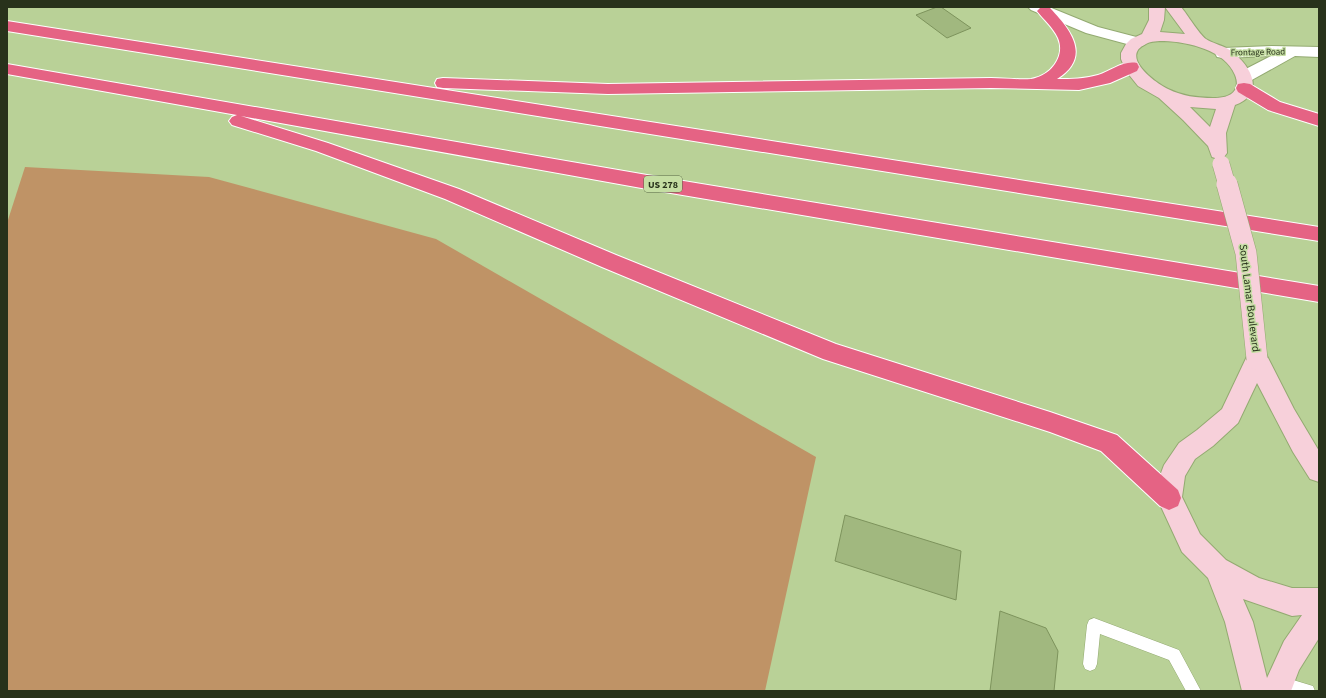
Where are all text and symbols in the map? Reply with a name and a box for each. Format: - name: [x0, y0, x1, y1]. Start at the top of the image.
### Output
- street label: Frontage Road: [1231, 46, 1285, 59]
- road number: US 278: [644, 176, 682, 192]
- street label: South Lamar Boulevard: [1235, 243, 1264, 353]

